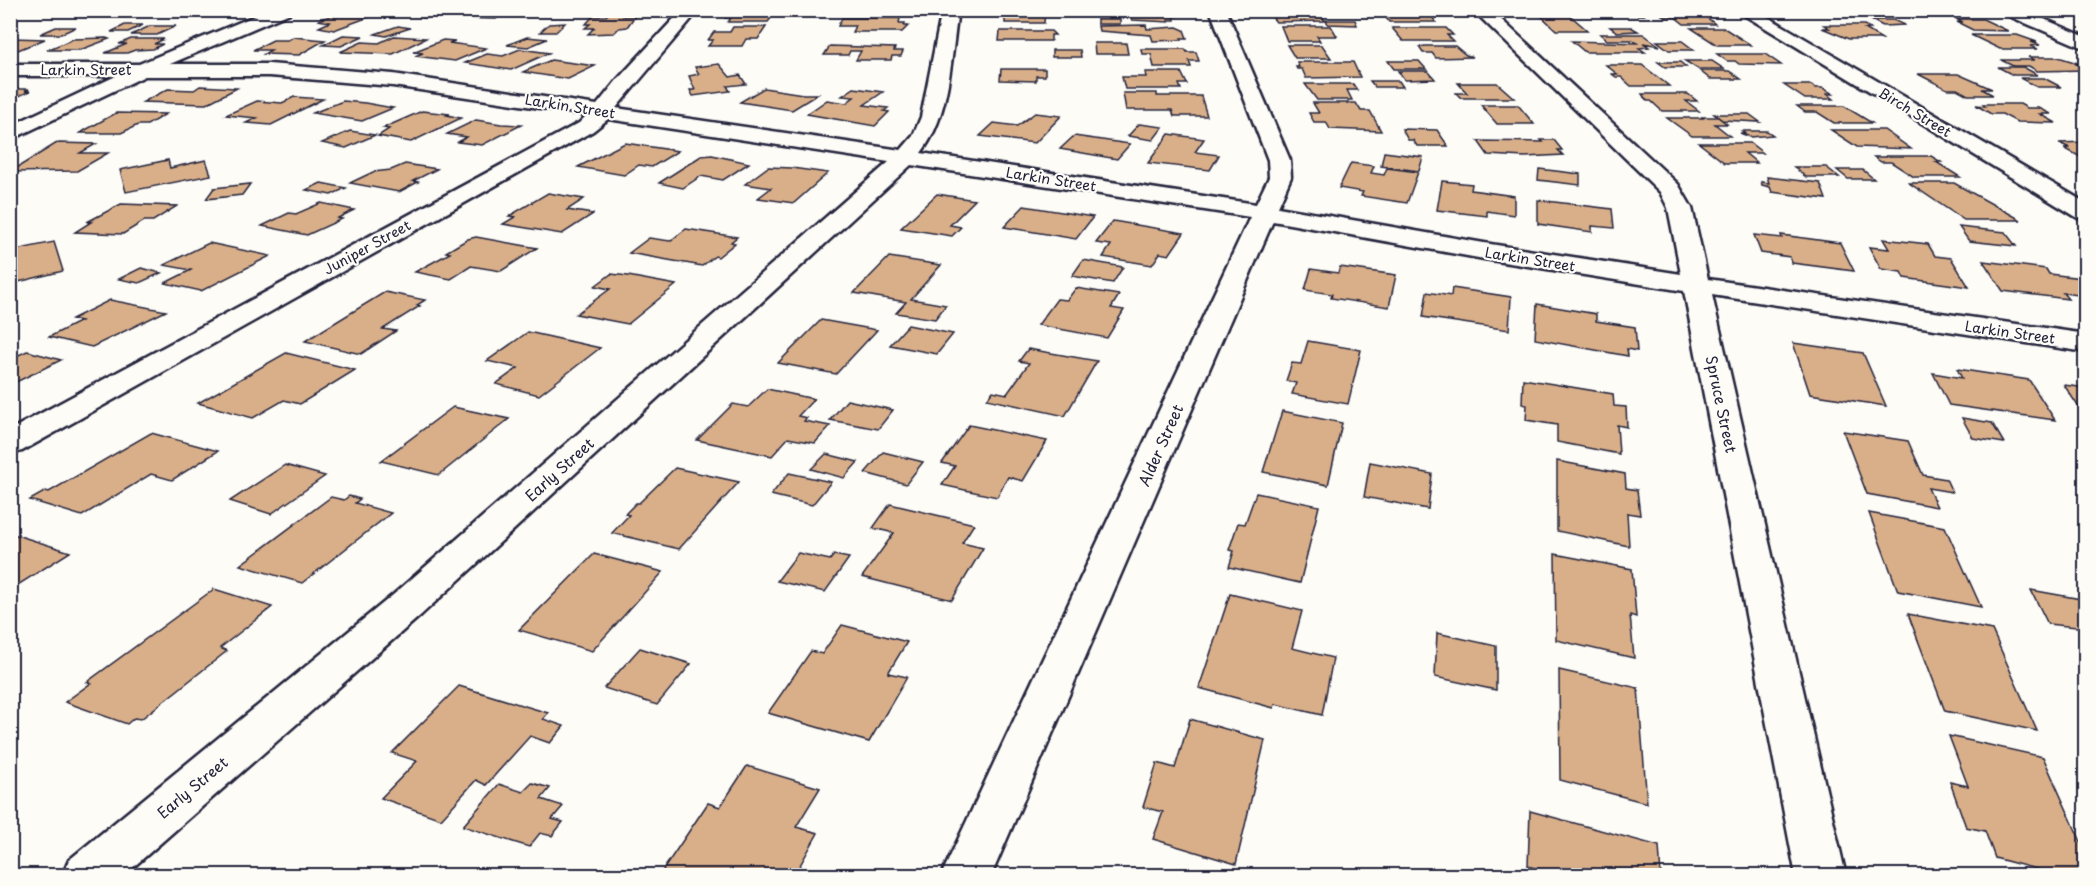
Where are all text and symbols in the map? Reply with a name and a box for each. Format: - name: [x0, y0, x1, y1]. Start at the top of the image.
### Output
- street label: Larkin Street: [41, 59, 132, 80]
- street label: Birch Street: [1875, 82, 1956, 142]
- street label: Larkin Street: [523, 89, 617, 124]
- street label: Larkin Street: [1004, 162, 1098, 197]
- street label: Juniper Street: [320, 214, 415, 280]
- street label: Larkin Street: [1483, 242, 1577, 277]
- street label: Larkin Street: [1964, 315, 2057, 349]
- street label: Spruce Street: [1700, 353, 1744, 455]
- street label: Alder Street: [1132, 400, 1188, 490]
- street label: Early Street: [519, 432, 599, 506]
- street label: Early Street: [152, 751, 232, 823]

